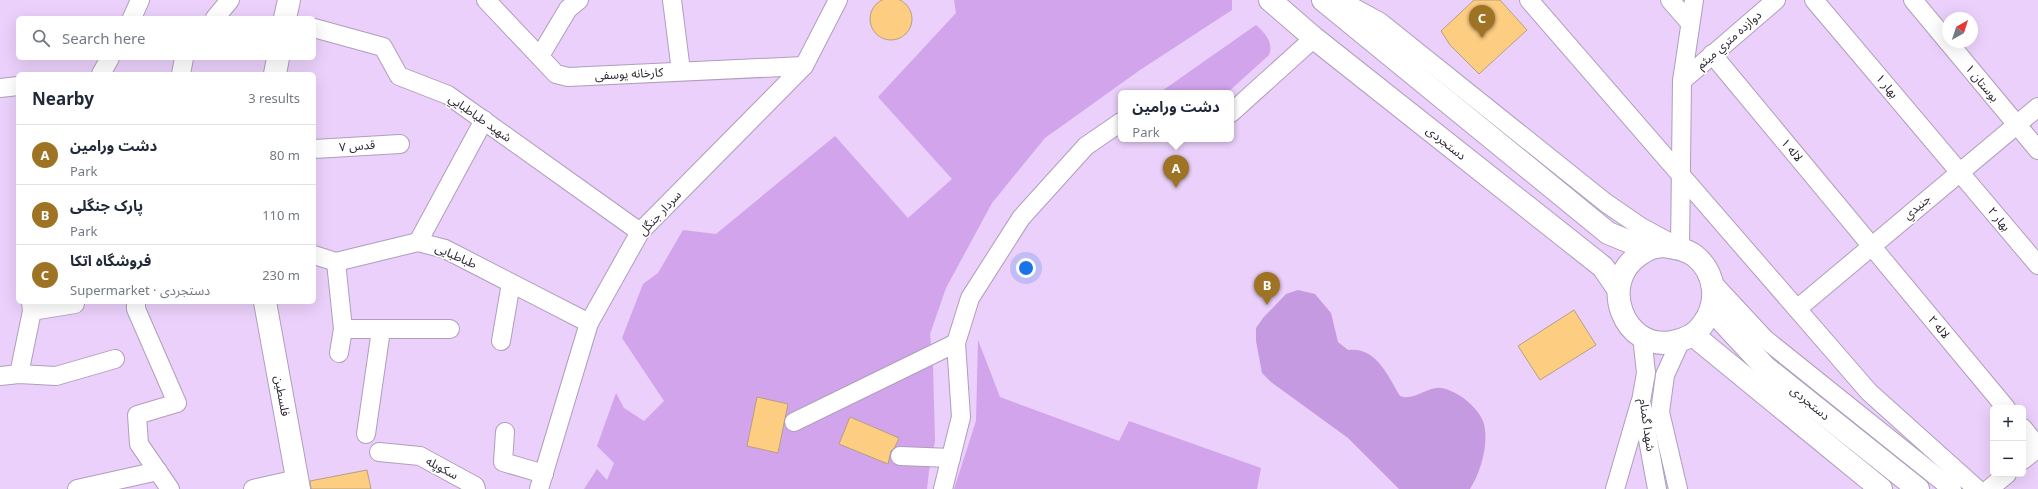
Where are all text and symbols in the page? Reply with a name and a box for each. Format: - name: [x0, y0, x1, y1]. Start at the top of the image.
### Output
- pin: C: [1469, 5, 1495, 38]
- street label: دوازده متري میثم: [1692, 6, 1766, 74]
- north arrow: [1942, 12, 1978, 48]
- search box: [16, 16, 316, 60]
- icon: search: [30, 27, 52, 49]
- text: Search here: [62, 28, 145, 48]
- street label: بوستان ۱: [1962, 60, 2003, 105]
- street label: کارخانه یوسفی: [594, 63, 665, 84]
- street label: بهار ۱: [1872, 70, 1903, 102]
- text: Nearby: [32, 87, 94, 110]
- text: 3 results: [248, 89, 300, 107]
- street label: شهيد طباطبايي: [444, 90, 515, 147]
- popup: [1118, 90, 1234, 142]
- text: دشت ورامین: [1132, 96, 1220, 116]
- street label: دستجردی: [1423, 122, 1470, 164]
- text: Park: [1132, 123, 1160, 141]
- street label: لاله ۱: [1778, 134, 1807, 165]
- text: دشت ورامین: [70, 135, 157, 155]
- street label: قدس ۷: [338, 136, 376, 155]
- text: A: [41, 146, 50, 164]
- text: 80 m: [270, 146, 300, 164]
- pin: A: [1163, 155, 1189, 188]
- text: Park: [70, 162, 97, 180]
- street label: سردار جنگل: [634, 186, 685, 239]
- street label: جنيدي: [1899, 190, 1935, 225]
- text: پارک جنگلی: [70, 195, 143, 215]
- street label: بهار ۲: [1984, 203, 2015, 235]
- text: B: [41, 206, 49, 224]
- text: 110 m: [262, 206, 300, 224]
- text: Park: [70, 222, 97, 240]
- street label: طباطبایی: [433, 239, 480, 272]
- text: فروشگاه اتکا: [70, 250, 151, 270]
- your location: [1016, 258, 1036, 278]
- text: C: [41, 266, 49, 284]
- text: 230 m: [262, 266, 300, 284]
- pin: B: [1254, 272, 1280, 305]
- text: Supermarket · دستجردی: [70, 281, 210, 299]
- street label: لاله ۲: [1925, 311, 1954, 342]
- street label: فلسطین: [271, 374, 294, 418]
- street label: دستجردی: [1787, 381, 1834, 424]
- street label: شهدا گمنام: [1634, 397, 1660, 453]
- map controls: [1990, 405, 2026, 477]
- button: +: [1990, 405, 2026, 441]
- button: −: [1990, 441, 2026, 477]
- street label: سکوپله: [423, 452, 461, 483]

